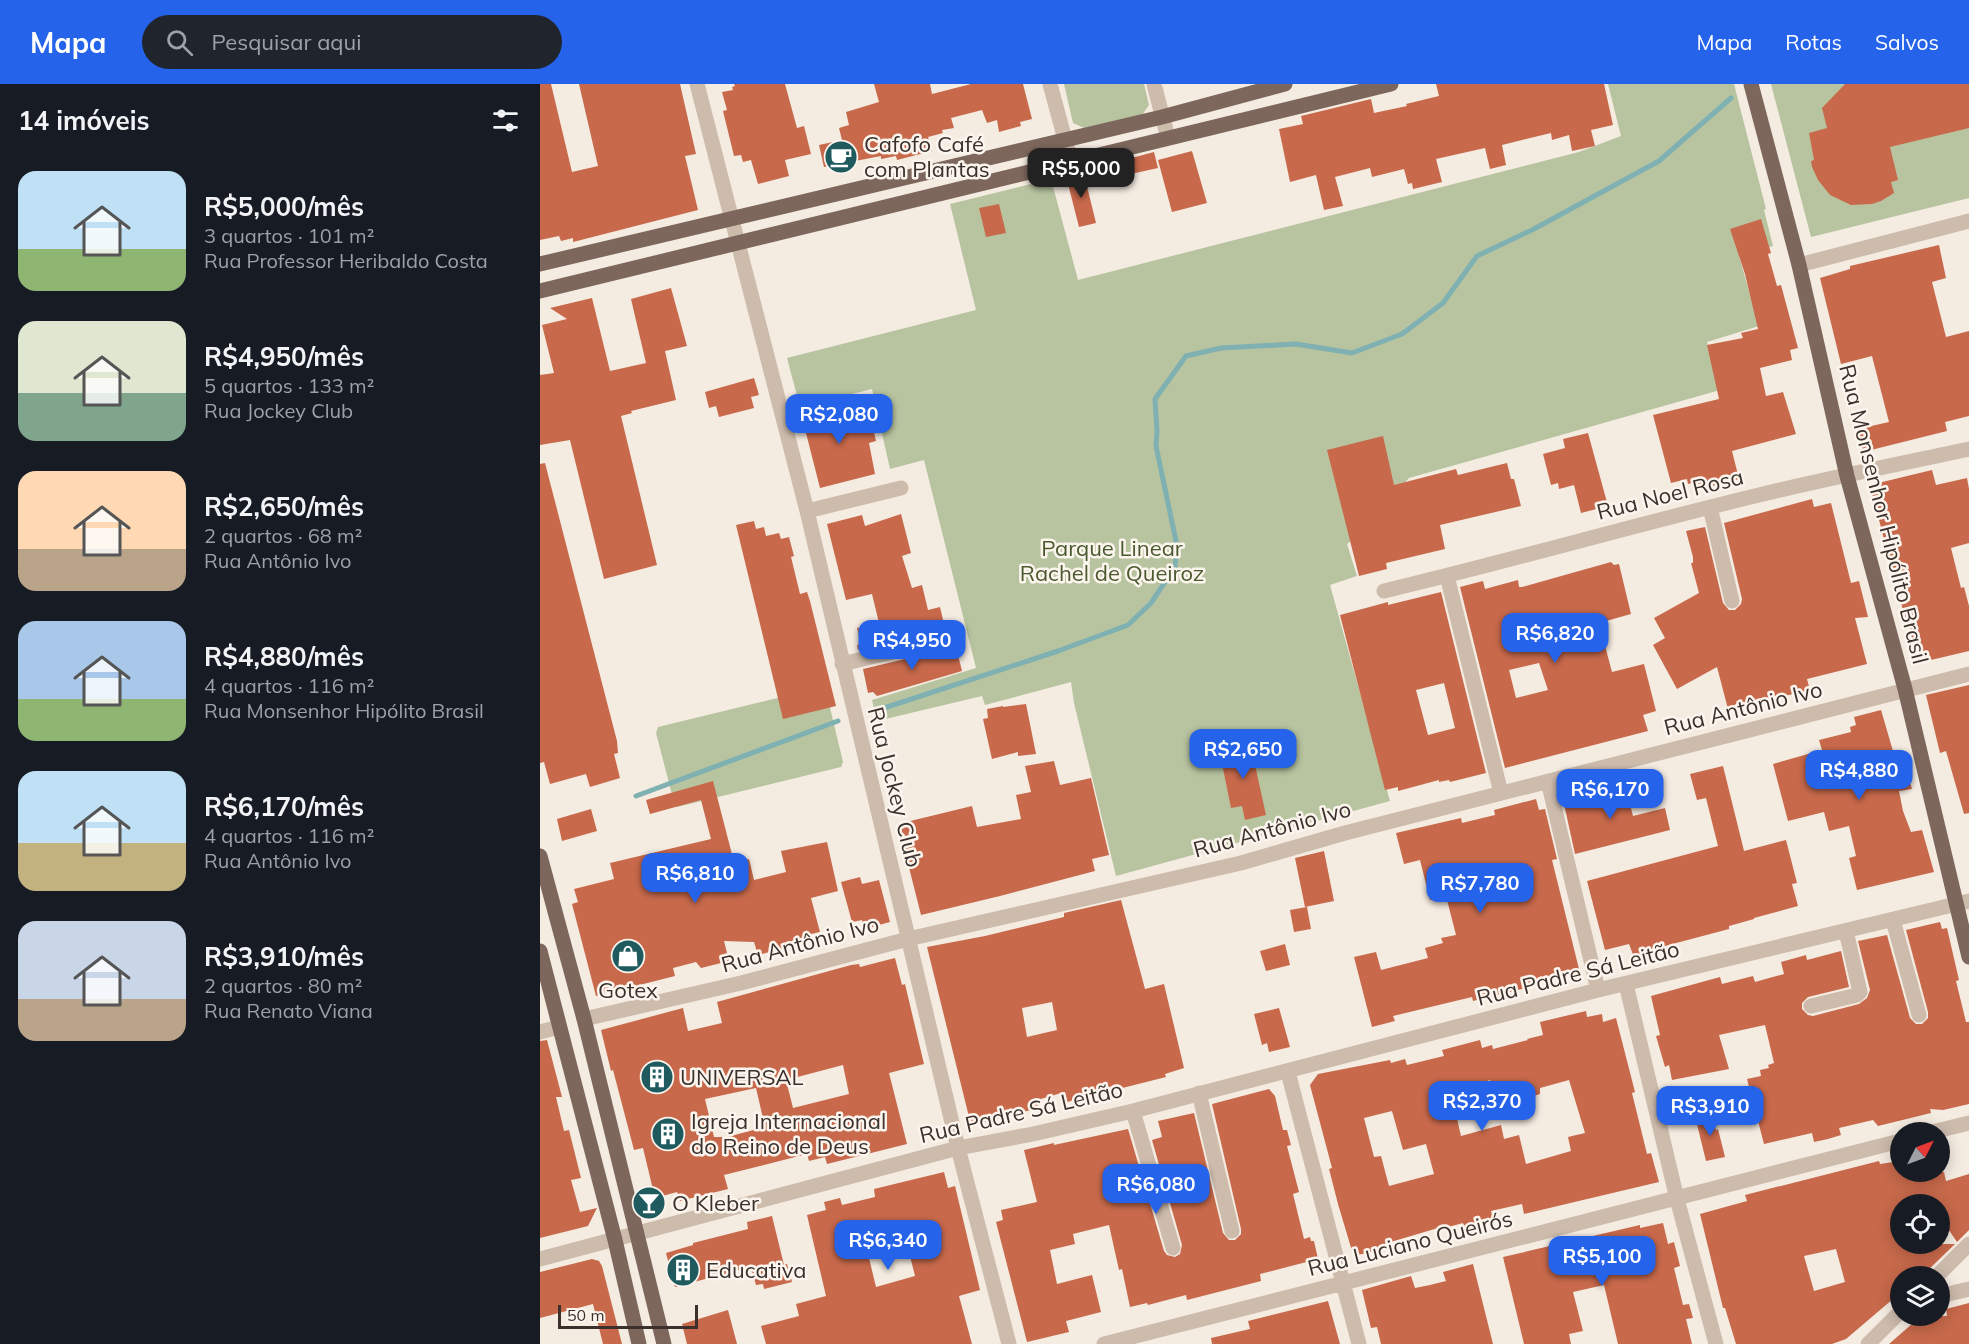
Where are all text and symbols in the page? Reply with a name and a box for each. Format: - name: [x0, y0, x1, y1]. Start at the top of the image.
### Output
- search box: [142, 15, 562, 69]
- text: Mapa: [30, 25, 106, 60]
- icon: search: [163, 26, 196, 59]
- text: Pesquisar aqui: [211, 28, 361, 56]
- text: Mapa: [1697, 29, 1752, 55]
- text: Rotas: [1785, 29, 1842, 55]
- text: Salvos: [1875, 29, 1939, 55]
- text: 14 imóveis: [18, 104, 150, 137]
- icon: filters: [489, 104, 522, 137]
- place label: Cafofo Café com Plantas: [864, 130, 990, 183]
- cafe icon: Cafofo Café com Plantas: [823, 139, 859, 175]
- pin: R$5,000: [1026, 148, 1136, 199]
- text: R$5,000: [1042, 155, 1121, 180]
- text: R$5,000/mês: [204, 190, 364, 223]
- icon: home: [66, 195, 138, 267]
- text: 3 quartos · 101 m²: [204, 223, 374, 248]
- text: Rua Professor Heribaldo Costa: [204, 248, 488, 273]
- text: R$4,950/mês: [204, 340, 364, 373]
- icon: home: [66, 345, 138, 417]
- street label: Rua Monsenhor Hipólito Brasil: [1833, 361, 1935, 667]
- text: 5 quartos · 133 m²: [204, 373, 374, 398]
- pin: R$2,080: [784, 394, 894, 445]
- text: Rua Jockey Club: [204, 398, 353, 423]
- text: R$2,080: [800, 401, 879, 426]
- street label: Rua Noel Rosa: [1594, 462, 1746, 526]
- text: R$2,650/mês: [204, 490, 364, 523]
- icon: home: [66, 495, 138, 567]
- text: 2 quartos · 68 m²: [204, 523, 362, 548]
- park label: Parque Linear Rachel de Queiroz: [1020, 534, 1204, 587]
- text: Rua Antônio Ivo: [204, 548, 352, 573]
- pin: R$6,820: [1500, 613, 1610, 664]
- pin: R$4,950: [857, 620, 967, 671]
- text: R$6,820: [1516, 620, 1595, 645]
- text: R$4,950: [873, 627, 952, 652]
- text: R$4,880/mês: [204, 640, 364, 673]
- icon: home: [66, 645, 138, 717]
- text: 4 quartos · 116 m²: [204, 673, 374, 698]
- street label: Rua Antônio Ivo: [1661, 675, 1825, 741]
- text: Rua Monsenhor Hipólito Brasil: [204, 698, 484, 723]
- street label: Rua Jockey Club: [862, 704, 928, 870]
- pin: R$2,650: [1188, 729, 1298, 780]
- text: R$2,650: [1204, 736, 1283, 761]
- pin: R$4,880: [1804, 750, 1914, 801]
- text: R$4,880: [1820, 757, 1899, 782]
- pin: R$6,170: [1555, 769, 1665, 820]
- text: R$6,170: [1571, 776, 1650, 801]
- text: R$6,170/mês: [204, 790, 364, 823]
- street label: Rua Antônio Ivo: [1190, 794, 1354, 864]
- icon: home: [66, 795, 138, 867]
- text: 4 quartos · 116 m²: [204, 823, 374, 848]
- text: Rua Antônio Ivo: [204, 848, 352, 873]
- pin: R$6,810: [640, 853, 750, 904]
- text: R$6,810: [656, 860, 735, 885]
- pin: R$7,780: [1425, 863, 1535, 914]
- text: R$7,780: [1441, 870, 1520, 895]
- street label: Rua Antônio Ivo: [718, 909, 882, 979]
- street label: Rua Padre Sá Leitão: [1474, 934, 1682, 1012]
- shop icon: Gotex: [610, 938, 646, 974]
- text: R$3,910/mês: [204, 940, 364, 973]
- icon: home: [66, 945, 138, 1017]
- text: 2 quartos · 80 m²: [204, 973, 362, 998]
- place label: Gotex: [598, 976, 658, 1004]
- text: Rua Renato Viana: [204, 998, 373, 1023]
- building icon: UNIVERSAL: [639, 1059, 675, 1095]
- place label: UNIVERSAL: [680, 1063, 804, 1091]
- street label: Rua Padre Sá Leitão: [917, 1075, 1125, 1149]
- pin: R$2,370: [1427, 1081, 1537, 1132]
- pin: R$3,910: [1655, 1086, 1765, 1137]
- text: R$2,370: [1443, 1088, 1522, 1113]
- text: R$3,910: [1671, 1093, 1750, 1118]
- place label: Igreja Internacional do Reino de Deus: [691, 1107, 886, 1160]
- building icon: Igreja Internacional do Reino de Deus: [650, 1116, 686, 1152]
- north arrow: [1890, 1122, 1950, 1182]
- map controls: [1890, 1122, 1950, 1326]
- pin: R$6,080: [1101, 1164, 1211, 1215]
- text: R$6,080: [1117, 1171, 1196, 1196]
- bar icon: O Kleber: [631, 1185, 667, 1221]
- place label: O Kleber: [672, 1189, 759, 1217]
- button: locate: [1890, 1194, 1950, 1254]
- street label: Rua Luciano Queirós: [1305, 1204, 1515, 1282]
- pin: R$6,340: [833, 1220, 943, 1271]
- text: R$6,340: [849, 1227, 928, 1252]
- pin: R$5,100: [1547, 1236, 1657, 1287]
- text: R$5,100: [1563, 1243, 1642, 1268]
- building icon: Educativa: [665, 1252, 701, 1288]
- place label: Educativa: [706, 1256, 806, 1284]
- button: layers: [1890, 1266, 1950, 1326]
- scale bar: [558, 1302, 698, 1330]
- text: 50 m: [567, 1305, 604, 1325]

